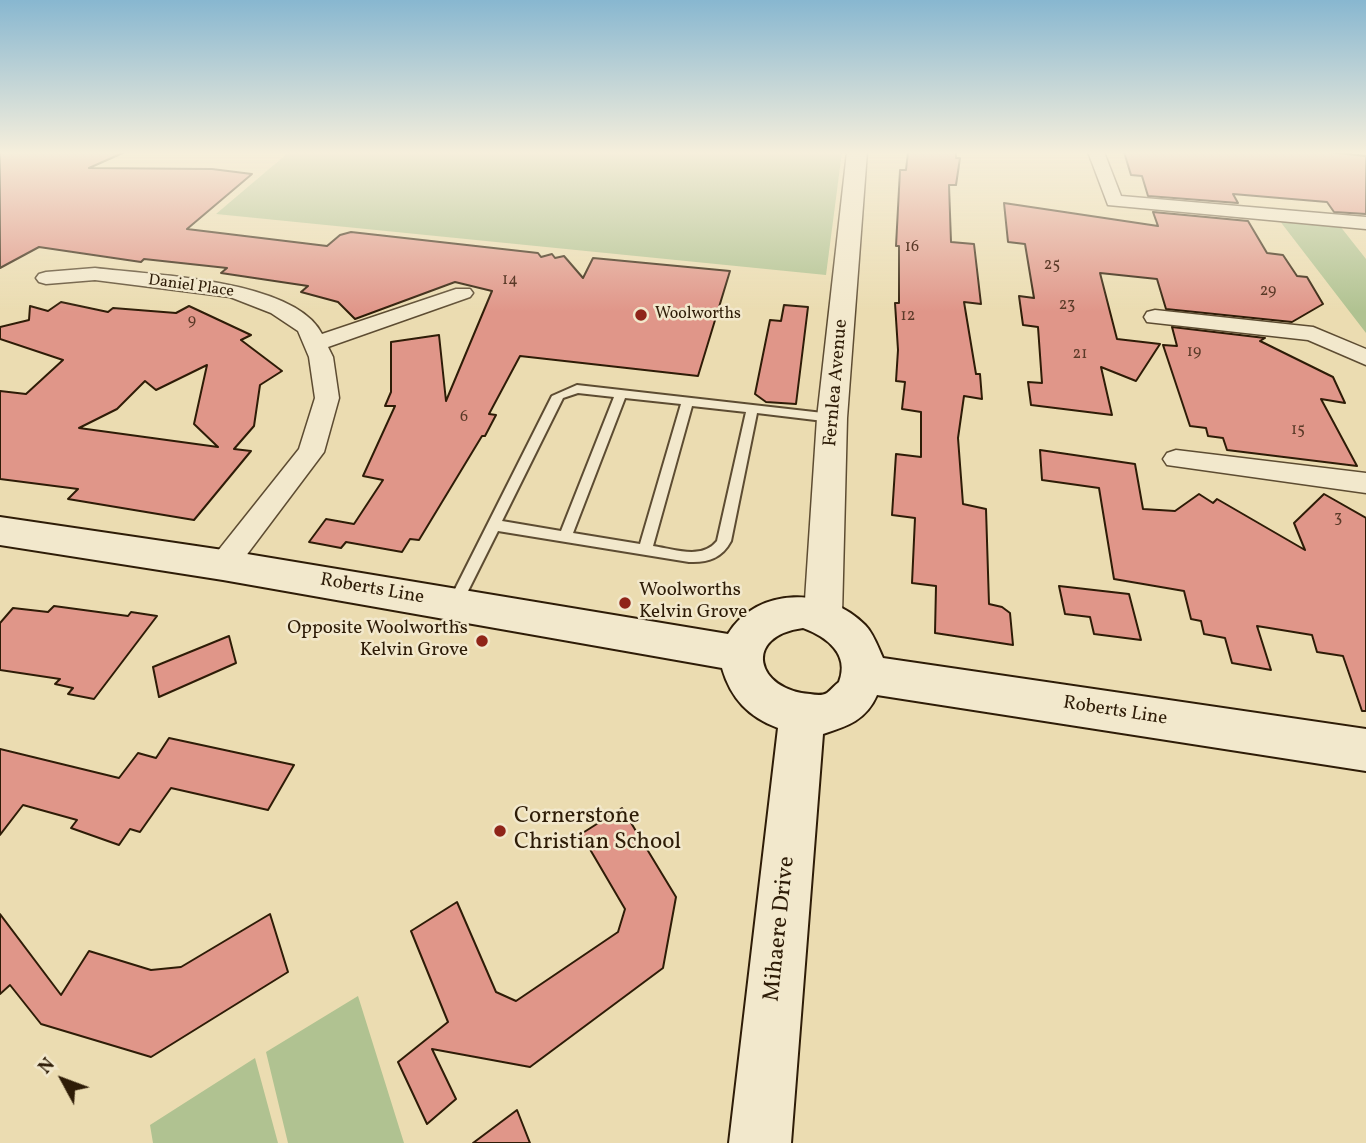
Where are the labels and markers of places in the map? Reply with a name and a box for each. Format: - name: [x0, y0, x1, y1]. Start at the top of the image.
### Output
- place label: Woolworths: [655, 305, 741, 325]
- marker: Woolworths: [633, 307, 649, 323]
- place label: Woolworths Kelvin Grove: [639, 581, 747, 625]
- marker: Woolworths Kelvin Grove: [617, 595, 633, 611]
- place label: Opposite Woolworths Kelvin Grove: [287, 619, 468, 663]
- marker: Opposite Woolworths Kelvin Grove: [474, 633, 490, 649]
- place label: Cornerstone Christian School: [514, 804, 681, 858]
- marker: Cornerstone Christian School: [492, 823, 508, 839]

